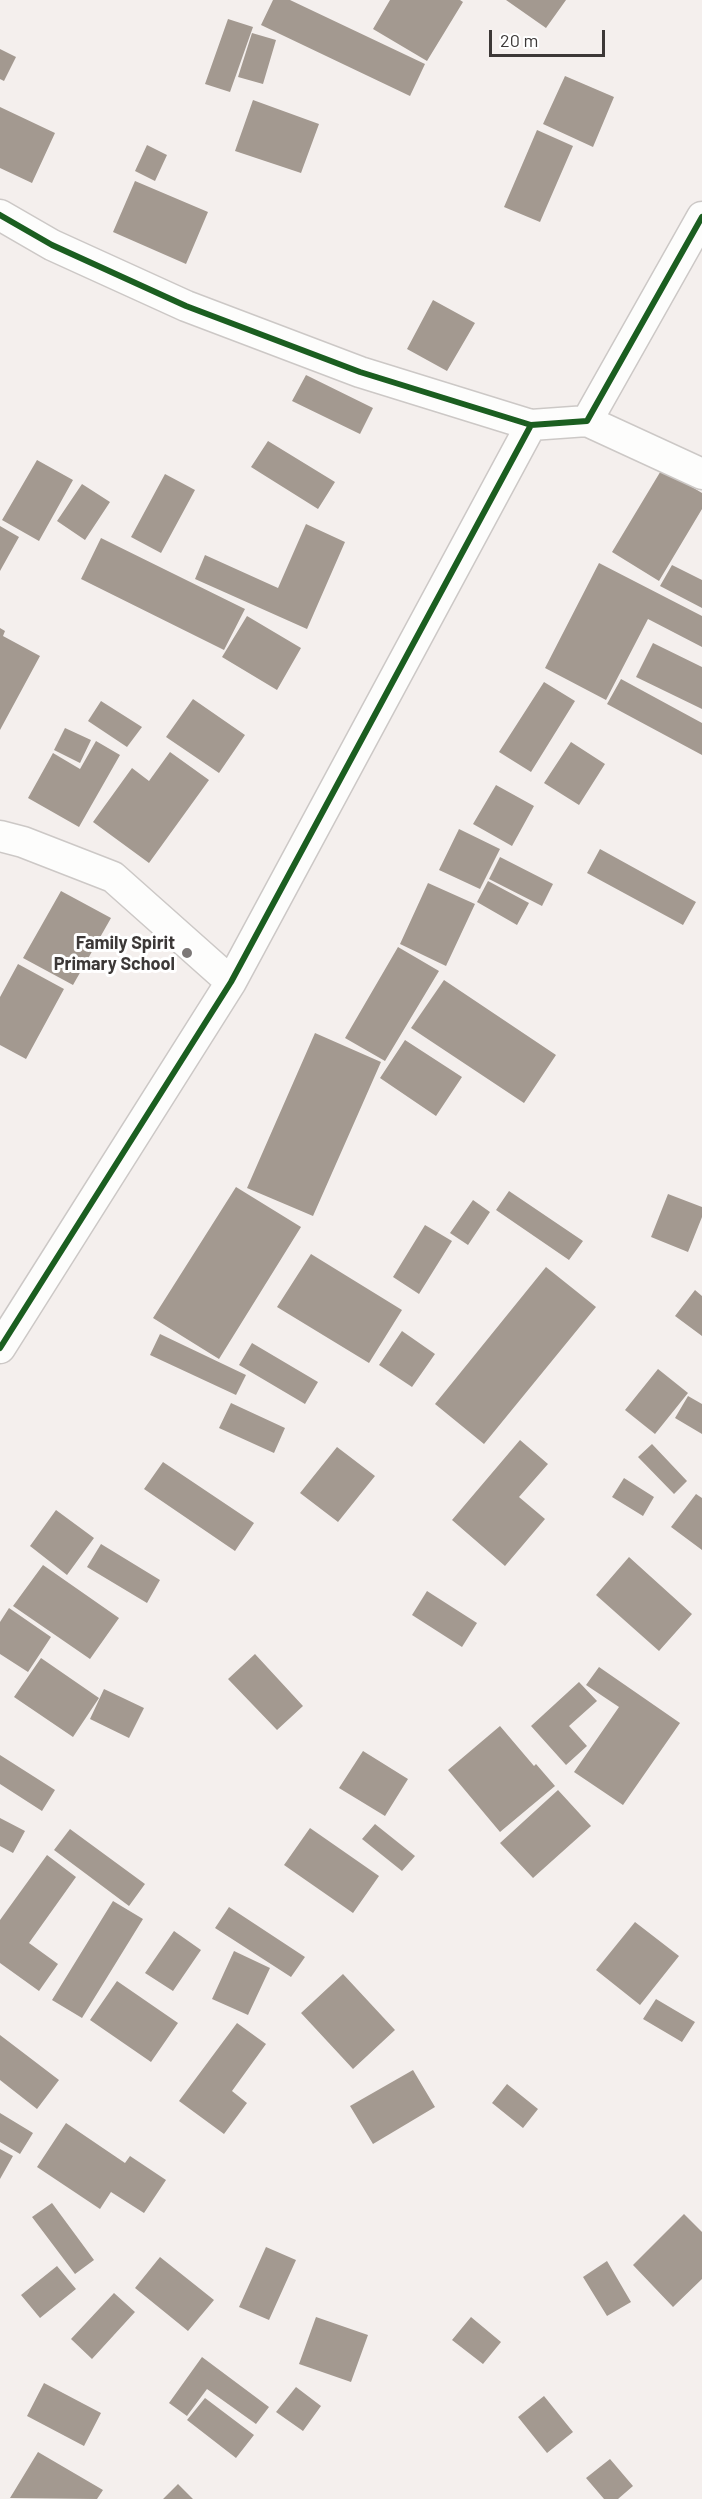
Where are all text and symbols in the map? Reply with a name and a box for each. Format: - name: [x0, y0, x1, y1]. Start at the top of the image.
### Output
- scale bar: [492, 18, 608, 56]
- text: 20 m: [500, 29, 538, 51]
- place label: Family Spirit Primary School: [54, 932, 175, 974]
- marker: Family Spirit Primary School: [180, 946, 194, 960]

